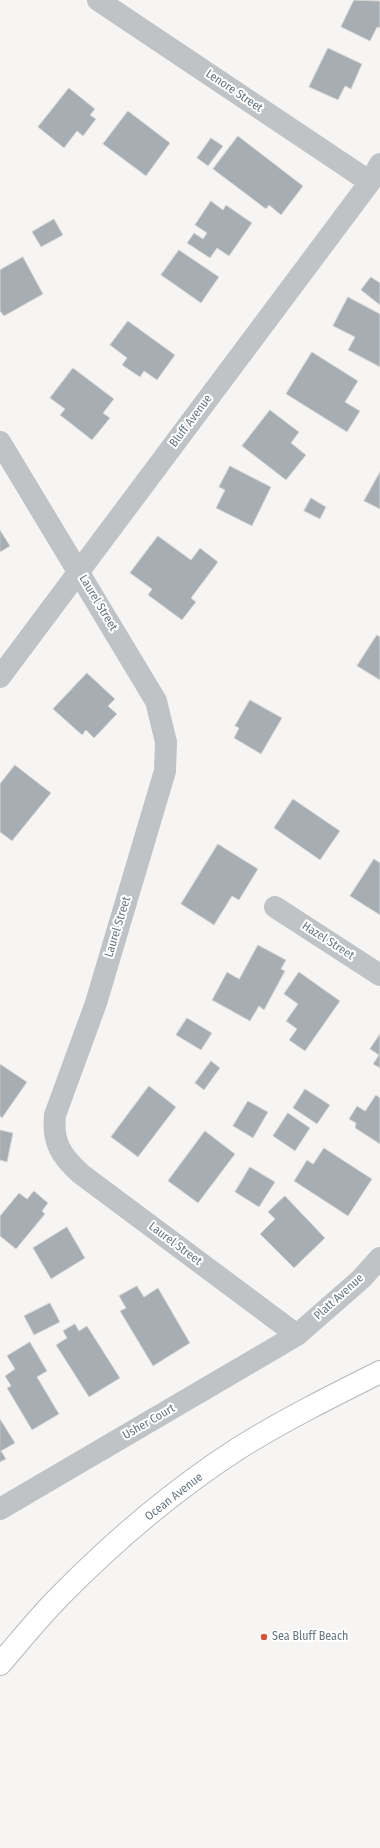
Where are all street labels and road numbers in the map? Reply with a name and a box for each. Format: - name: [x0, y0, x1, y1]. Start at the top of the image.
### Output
- street label: Lenore Street: [203, 67, 265, 115]
- street label: Bluff Avenue: [167, 392, 215, 450]
- street label: Laurel Street: [76, 572, 120, 634]
- street label: Laurel Street: [102, 895, 134, 959]
- street label: Hazel Street: [299, 919, 357, 963]
- street label: Laurel Street: [146, 1219, 204, 1269]
- street label: Platt Avenue: [311, 1271, 367, 1323]
- street label: Usher Court: [120, 1401, 178, 1443]
- street label: Ocean Avenue: [142, 1470, 206, 1524]

